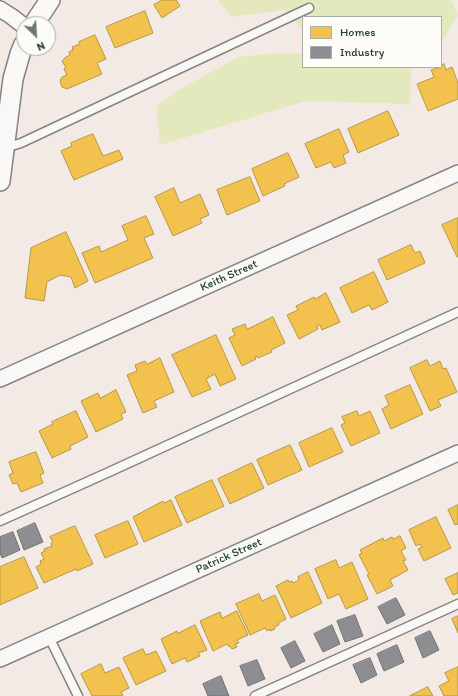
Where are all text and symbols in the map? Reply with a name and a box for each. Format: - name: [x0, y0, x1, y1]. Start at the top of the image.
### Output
- north arrow: [16, 16, 56, 56]
- legend: [302, 16, 442, 68]
- text: Homes: [340, 25, 376, 39]
- text: N: [35, 39, 47, 54]
- text: Industry: [340, 45, 384, 59]
- street label: Keith Street: [198, 257, 260, 295]
- street label: Patrick Street: [194, 535, 264, 577]

